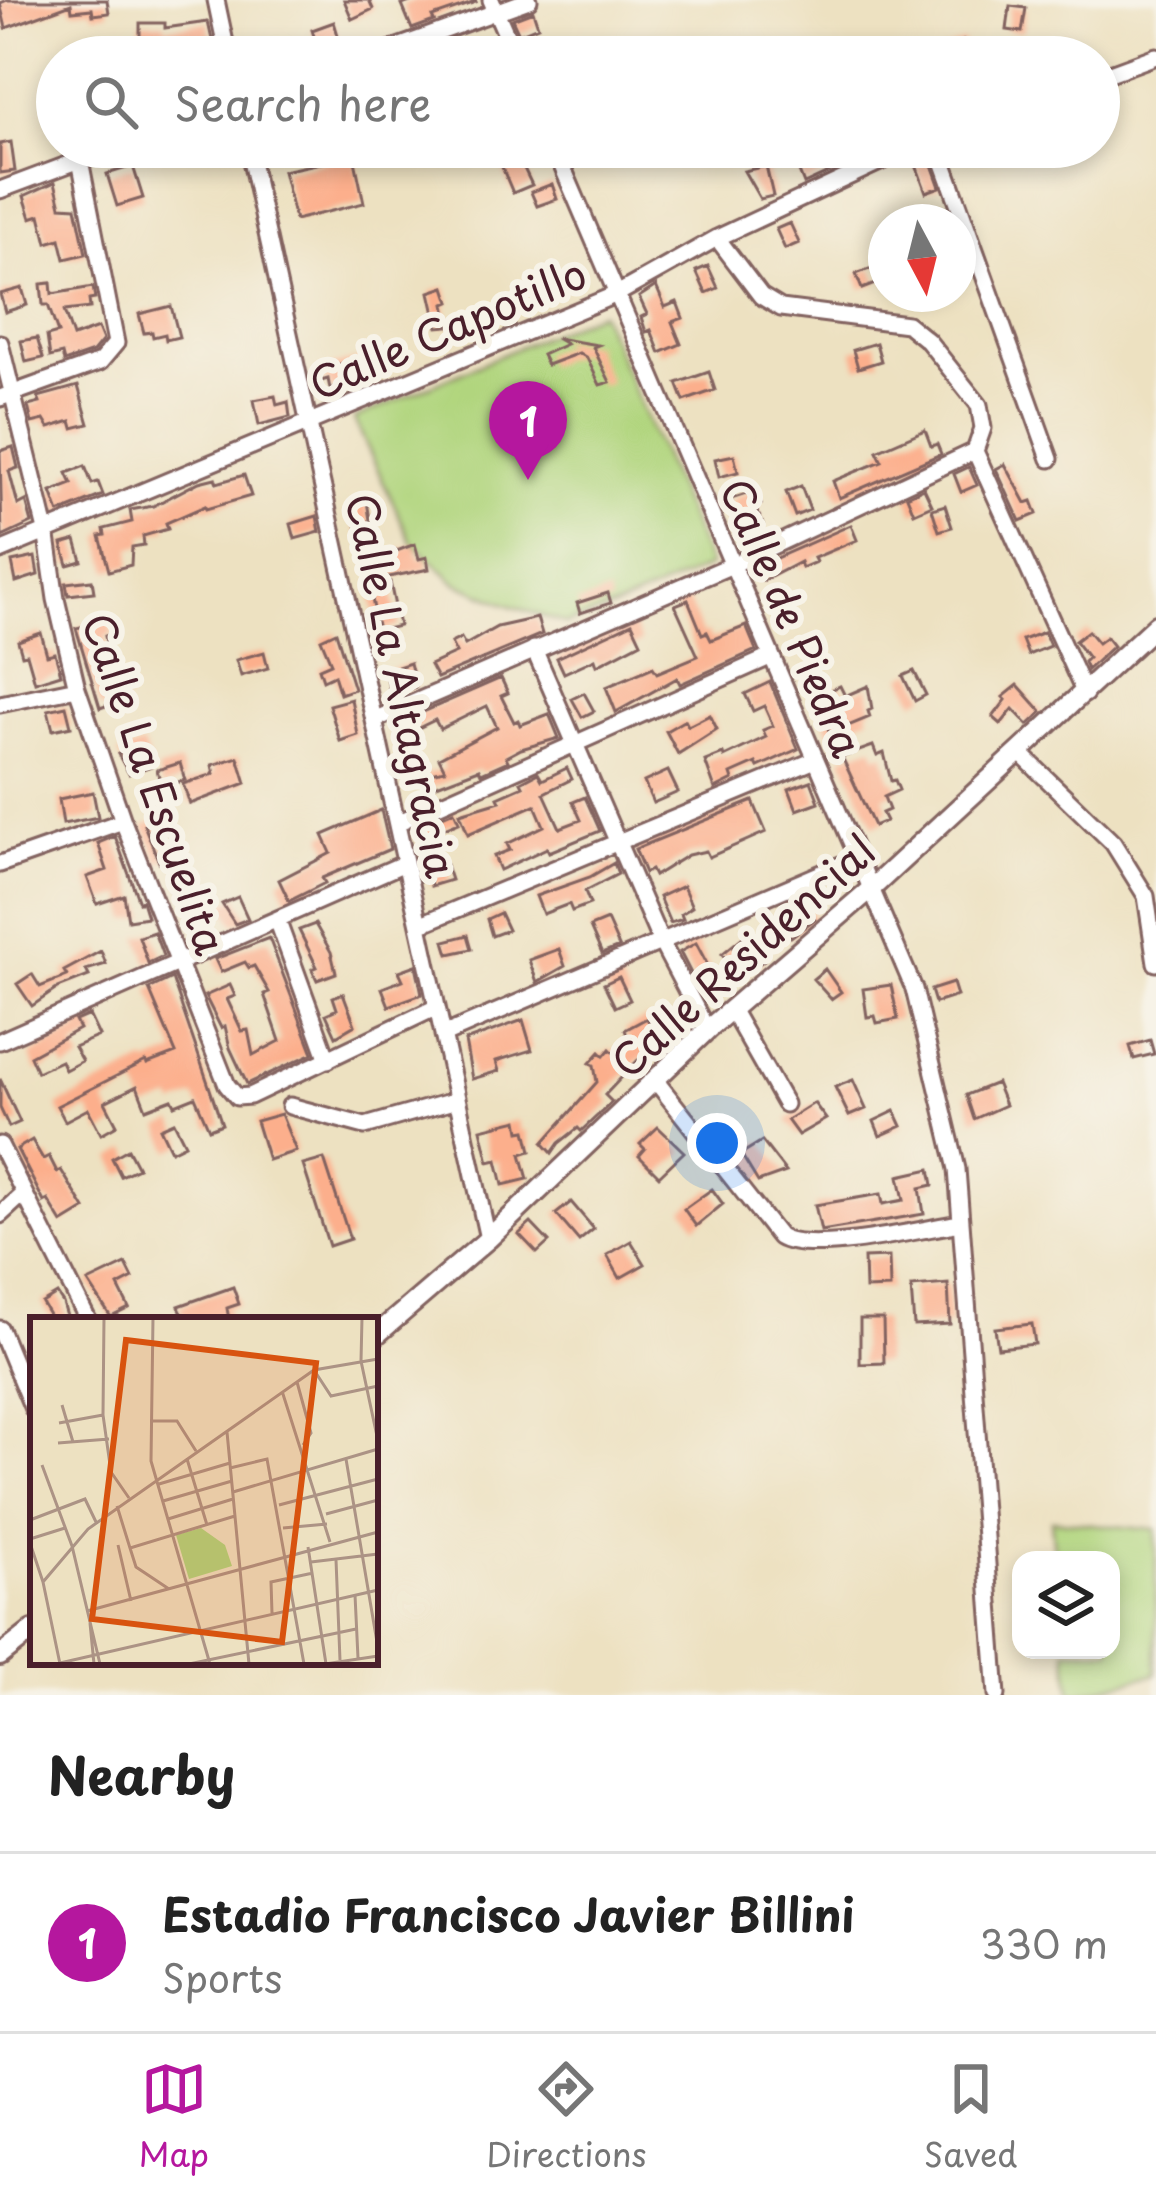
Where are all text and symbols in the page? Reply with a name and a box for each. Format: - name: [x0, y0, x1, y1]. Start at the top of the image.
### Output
- search box: [36, 36, 1120, 168]
- text: Search here: [174, 68, 431, 136]
- icon: search: [78, 69, 144, 135]
- north arrow: [868, 204, 976, 312]
- street label: Calle Capotillo: [299, 240, 595, 414]
- pin: 1: [489, 381, 567, 480]
- street label: Calle de Piedra: [706, 468, 880, 767]
- street label: Calle La Altagracia: [331, 487, 475, 883]
- street label: Calle La Escuelita: [68, 604, 244, 963]
- street label: Calle Residencial: [596, 819, 888, 1091]
- your location: [687, 1113, 747, 1173]
- inset map: [30, 1317, 378, 1665]
- map controls: [1012, 1551, 1120, 1659]
- button: layers: [1012, 1551, 1120, 1659]
- text: Nearby: [48, 1735, 235, 1812]
- text: Estadio Francisco Javier Billini: [162, 1879, 854, 1947]
- text: 1: [78, 1913, 96, 1972]
- text: 330 m: [980, 1913, 1108, 1972]
- text: Sports: [162, 1947, 282, 2006]
- tab: Map: [139, 2056, 209, 2178]
- tab: Directions: [486, 2056, 647, 2178]
- tab: Saved: [924, 2056, 1017, 2178]

